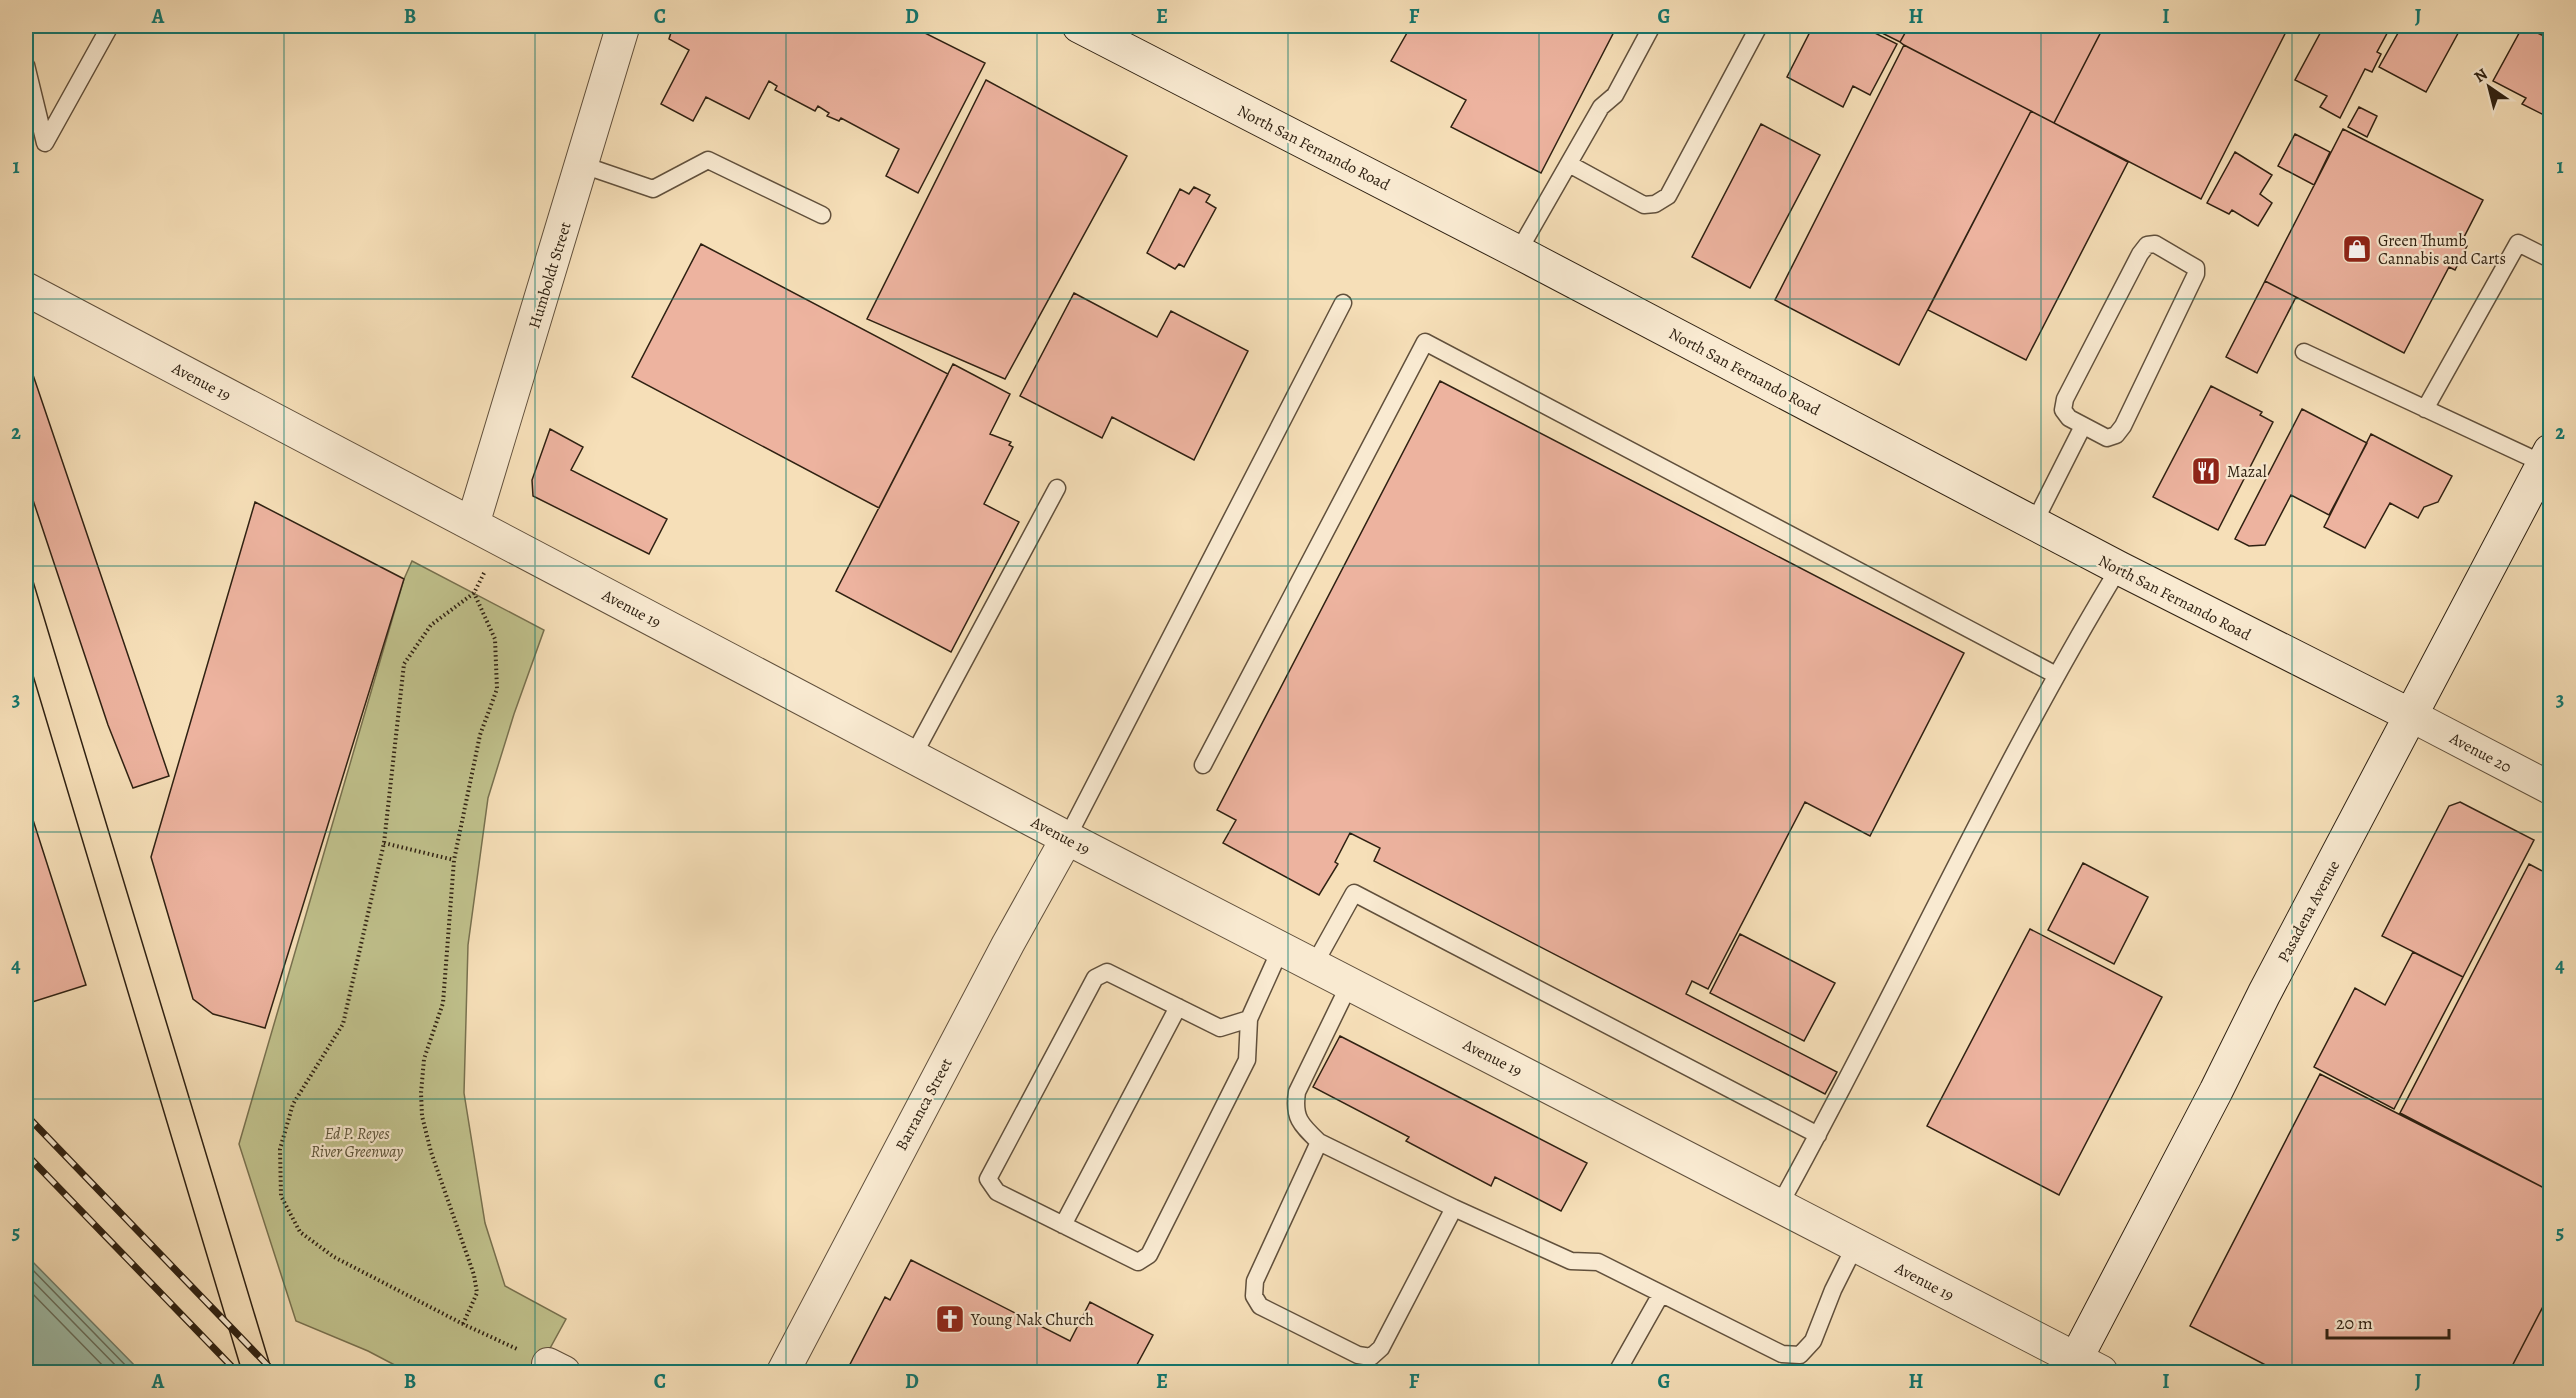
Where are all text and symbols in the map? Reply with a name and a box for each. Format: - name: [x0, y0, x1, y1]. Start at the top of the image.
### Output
- text: A: [151, 3, 165, 30]
- text: B: [404, 3, 416, 30]
- text: C: [654, 3, 666, 30]
- text: D: [905, 3, 919, 30]
- text: E: [1156, 3, 1168, 30]
- text: F: [1409, 3, 1420, 30]
- text: G: [1657, 3, 1671, 30]
- text: H: [1909, 3, 1924, 30]
- text: I: [2162, 3, 2170, 30]
- text: J: [2415, 3, 2422, 30]
- north arrow: [2459, 57, 2519, 117]
- text: N: [2470, 63, 2492, 88]
- street label: North San Fernando Road: [1233, 100, 1394, 196]
- text: 1: [12, 153, 20, 180]
- text: 1: [2556, 153, 2564, 180]
- street label: Humboldt Street: [523, 219, 577, 331]
- place label: Green Thumb Cannabis and Carts: [2378, 230, 2506, 270]
- shop icon: Green Thumb Cannabis and Carts: [2341, 233, 2373, 265]
- street label: North San Fernando Road: [1665, 323, 1824, 421]
- street label: Avenue 19: [167, 357, 235, 407]
- text: 2: [11, 419, 21, 446]
- text: 2: [2555, 419, 2565, 446]
- restaurant icon: Mazal: [2190, 455, 2222, 487]
- place label: Mazal: [2227, 461, 2267, 483]
- street label: North San Fernando Road: [2094, 550, 2255, 646]
- street label: Avenue 19: [597, 584, 665, 634]
- text: 3: [12, 686, 20, 713]
- text: 3: [2556, 686, 2564, 713]
- street label: Avenue 20: [2445, 727, 2515, 778]
- street label: Avenue 19: [1026, 811, 1094, 861]
- street label: Pasadena Avenue: [2273, 857, 2345, 966]
- text: 4: [11, 952, 21, 979]
- text: 4: [2555, 952, 2565, 979]
- street label: Avenue 19: [1458, 1033, 1526, 1082]
- street label: Barranca Street: [890, 1054, 958, 1155]
- park label: Ed P. Reyes River Greenway: [311, 1123, 403, 1163]
- text: 5: [12, 1219, 20, 1246]
- text: 5: [2556, 1219, 2564, 1246]
- street label: Avenue 19: [1890, 1257, 1958, 1307]
- scale bar: [2327, 1302, 2448, 1340]
- church icon: Young Nak Church: [934, 1303, 966, 1335]
- place label: Young Nak Church: [970, 1309, 1094, 1331]
- text: 20 m: [2336, 1311, 2373, 1335]
- text: A: [151, 1368, 165, 1395]
- text: B: [404, 1368, 416, 1395]
- text: C: [654, 1368, 666, 1395]
- text: D: [905, 1368, 919, 1395]
- text: E: [1156, 1368, 1168, 1395]
- text: F: [1409, 1368, 1420, 1395]
- text: G: [1657, 1368, 1671, 1395]
- text: H: [1909, 1368, 1924, 1395]
- text: I: [2162, 1368, 2170, 1395]
- text: J: [2415, 1368, 2422, 1395]

